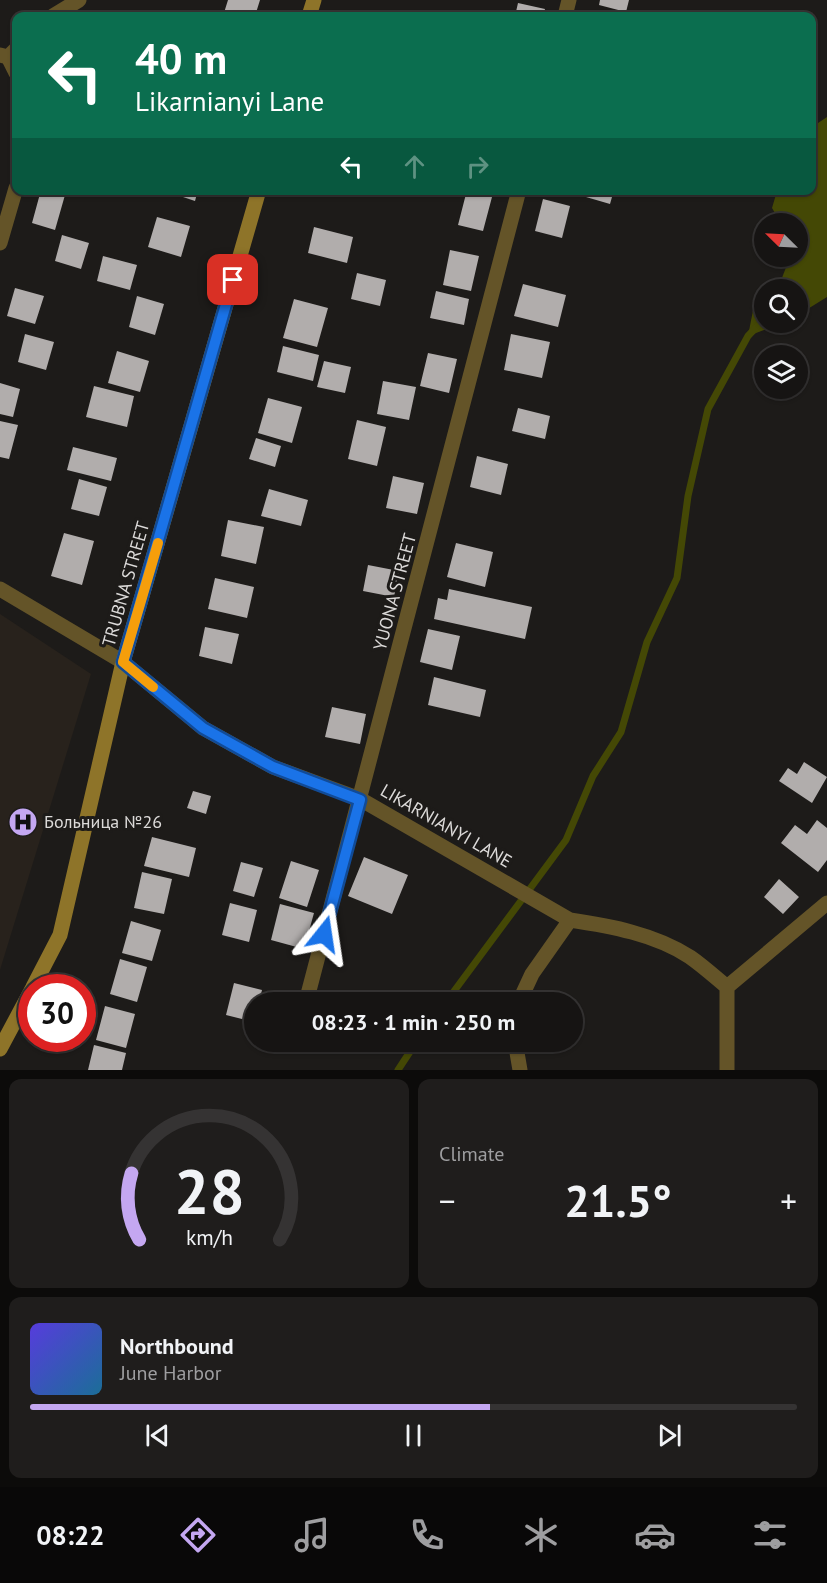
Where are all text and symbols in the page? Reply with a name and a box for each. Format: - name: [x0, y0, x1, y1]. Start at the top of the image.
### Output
- text: 40 m: [135, 31, 227, 86]
- icon: left: [36, 36, 114, 114]
- text: Likarnianyi Lane: [135, 84, 324, 118]
- icon: left: [335, 150, 368, 183]
- icon: ahead: [398, 150, 431, 183]
- icon: right: [461, 150, 494, 183]
- north arrow: [754, 213, 808, 267]
- map controls: [754, 213, 808, 399]
- pin: [207, 254, 258, 305]
- icon: arrive: [216, 263, 249, 296]
- button: search: [754, 279, 808, 333]
- button: layers: [754, 345, 808, 399]
- street label: TRUBNA STREET: [97, 519, 154, 649]
- street label: YUONA STREET: [368, 531, 421, 653]
- street label: LIKARNIANYI LANE: [376, 779, 516, 873]
- hospital icon: Больница №26: [7, 806, 39, 838]
- place label: Больница №26: [44, 810, 162, 833]
- position arrow: [292, 902, 356, 966]
- speed limit sign: 30: [18, 974, 96, 1052]
- text: 08:23 · 1 min · 250 m: [312, 1008, 515, 1036]
- text: Climate: [439, 1141, 505, 1167]
- text: 28: [174, 1150, 244, 1231]
- text: 21.5°: [564, 1171, 672, 1229]
- text: −: [439, 1179, 456, 1222]
- text: +: [780, 1179, 797, 1222]
- text: km/h: [185, 1224, 232, 1252]
- text: Northbound: [120, 1332, 234, 1360]
- text: June Harbor: [120, 1360, 222, 1386]
- icon: previous: [141, 1419, 174, 1452]
- icon: pause: [397, 1419, 430, 1452]
- icon: next: [653, 1419, 686, 1452]
- icon: directions: [177, 1514, 219, 1556]
- icon: music: [291, 1514, 333, 1556]
- icon: phone: [406, 1514, 448, 1556]
- icon: climate: [520, 1514, 562, 1556]
- icon: car: [634, 1514, 676, 1556]
- icon: filters: [749, 1514, 791, 1556]
- text: 08:22: [36, 1518, 105, 1552]

